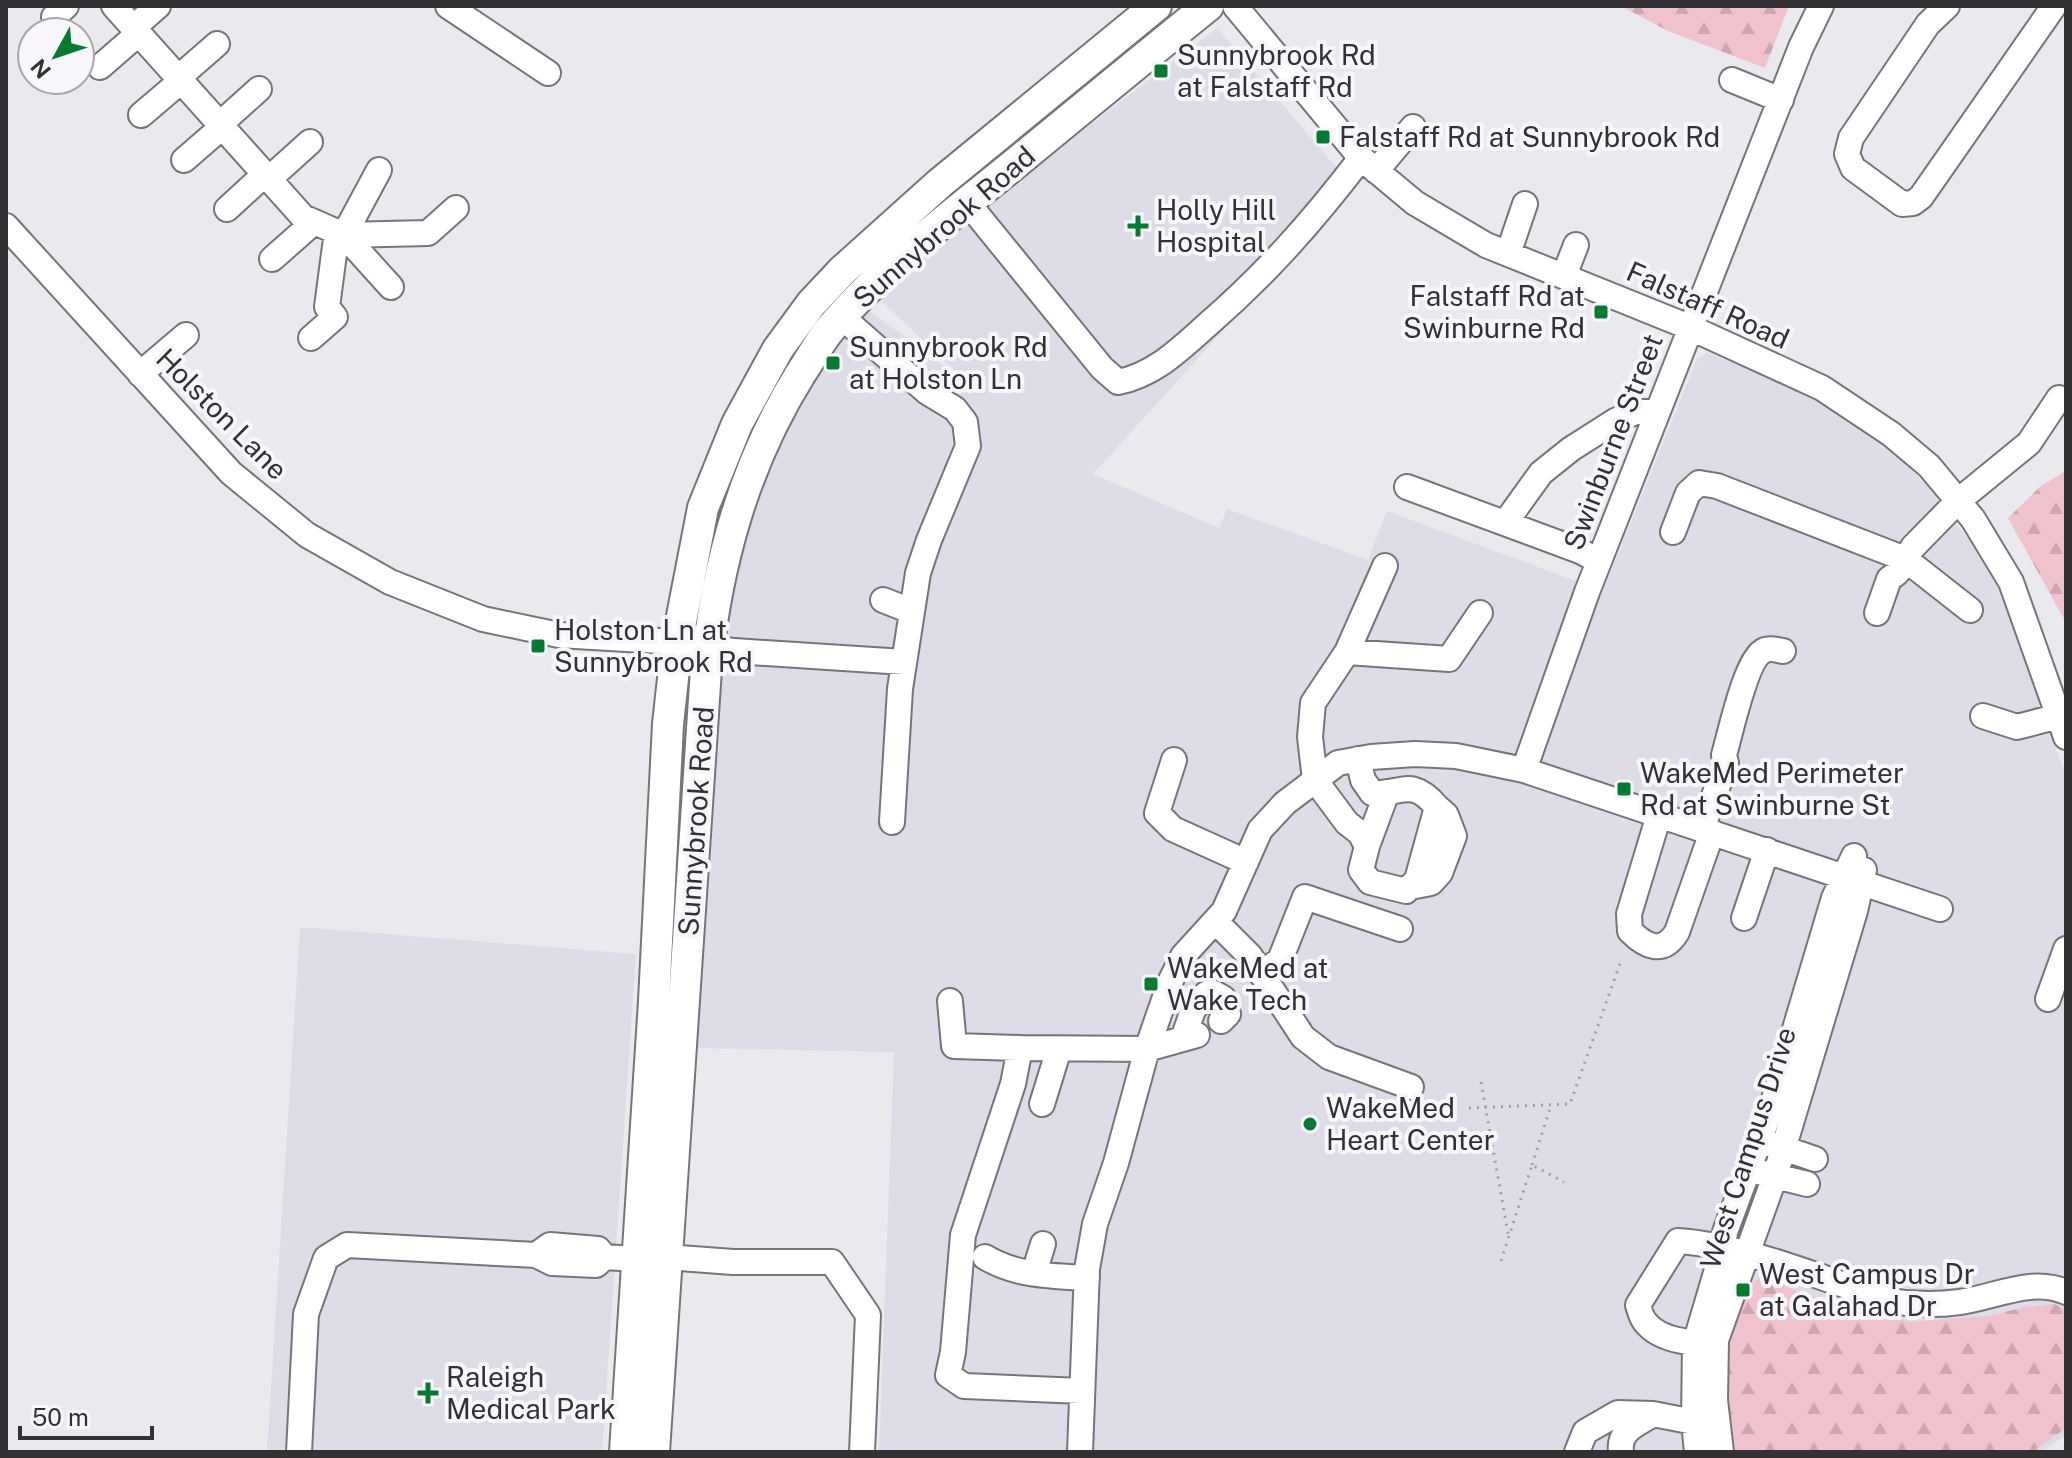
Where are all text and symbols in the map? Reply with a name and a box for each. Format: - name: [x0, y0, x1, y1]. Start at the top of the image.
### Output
- north arrow: [16, 16, 96, 96]
- place label: Sunnybrook Rd at Falstaff Rd: [1177, 38, 1376, 103]
- text: N: [25, 54, 56, 84]
- marker: Sunnybrook Rd at Falstaff Rd: [1152, 62, 1170, 80]
- place label: Falstaff Rd at Sunnybrook Rd: [1339, 120, 1720, 153]
- marker: Falstaff Rd at Sunnybrook Rd: [1314, 128, 1332, 146]
- street label: Sunnybrook Road: [846, 139, 1041, 315]
- place label: Holly Hill Hospital: [1156, 193, 1276, 258]
- marker: Holly Hill Hospital: [1127, 215, 1149, 237]
- street label: Falstaff Road: [1622, 254, 1794, 355]
- place label: Falstaff Rd at Swinburne Rd: [1403, 279, 1585, 344]
- marker: Falstaff Rd at Swinburne Rd: [1592, 303, 1610, 321]
- street label: Swinburne Street: [1556, 329, 1669, 554]
- place label: Sunnybrook Rd at Holston Ln: [849, 330, 1048, 395]
- street label: Holston Lane: [150, 341, 295, 486]
- marker: Sunnybrook Rd at Holston Ln: [824, 354, 842, 372]
- place label: Holston Ln at Sunnybrook Rd: [554, 613, 753, 678]
- marker: Holston Ln at Sunnybrook Rd: [529, 637, 547, 655]
- street label: Sunnybrook Road: [671, 705, 720, 937]
- place label: WakeMed Perimeter Rd at Swinburne St: [1640, 756, 1904, 821]
- marker: WakeMed Perimeter Rd at Swinburne St: [1615, 780, 1633, 798]
- place label: WakeMed at Wake Tech: [1167, 951, 1328, 1016]
- marker: WakeMed at Wake Tech: [1142, 975, 1160, 993]
- street label: West Campus Drive: [1693, 1023, 1802, 1273]
- place label: WakeMed Heart Center: [1326, 1091, 1495, 1156]
- marker: WakeMed Heart Center: [1301, 1115, 1319, 1133]
- place label: West Campus Dr at Galahad Dr: [1759, 1257, 1975, 1322]
- marker: West Campus Dr at Galahad Dr: [1734, 1281, 1752, 1299]
- place label: Raleigh Medical Park: [446, 1360, 616, 1425]
- marker: Raleigh Medical Park: [417, 1382, 439, 1404]
- scale bar: [20, 1390, 152, 1440]
- text: 50 m: [32, 1403, 89, 1431]

